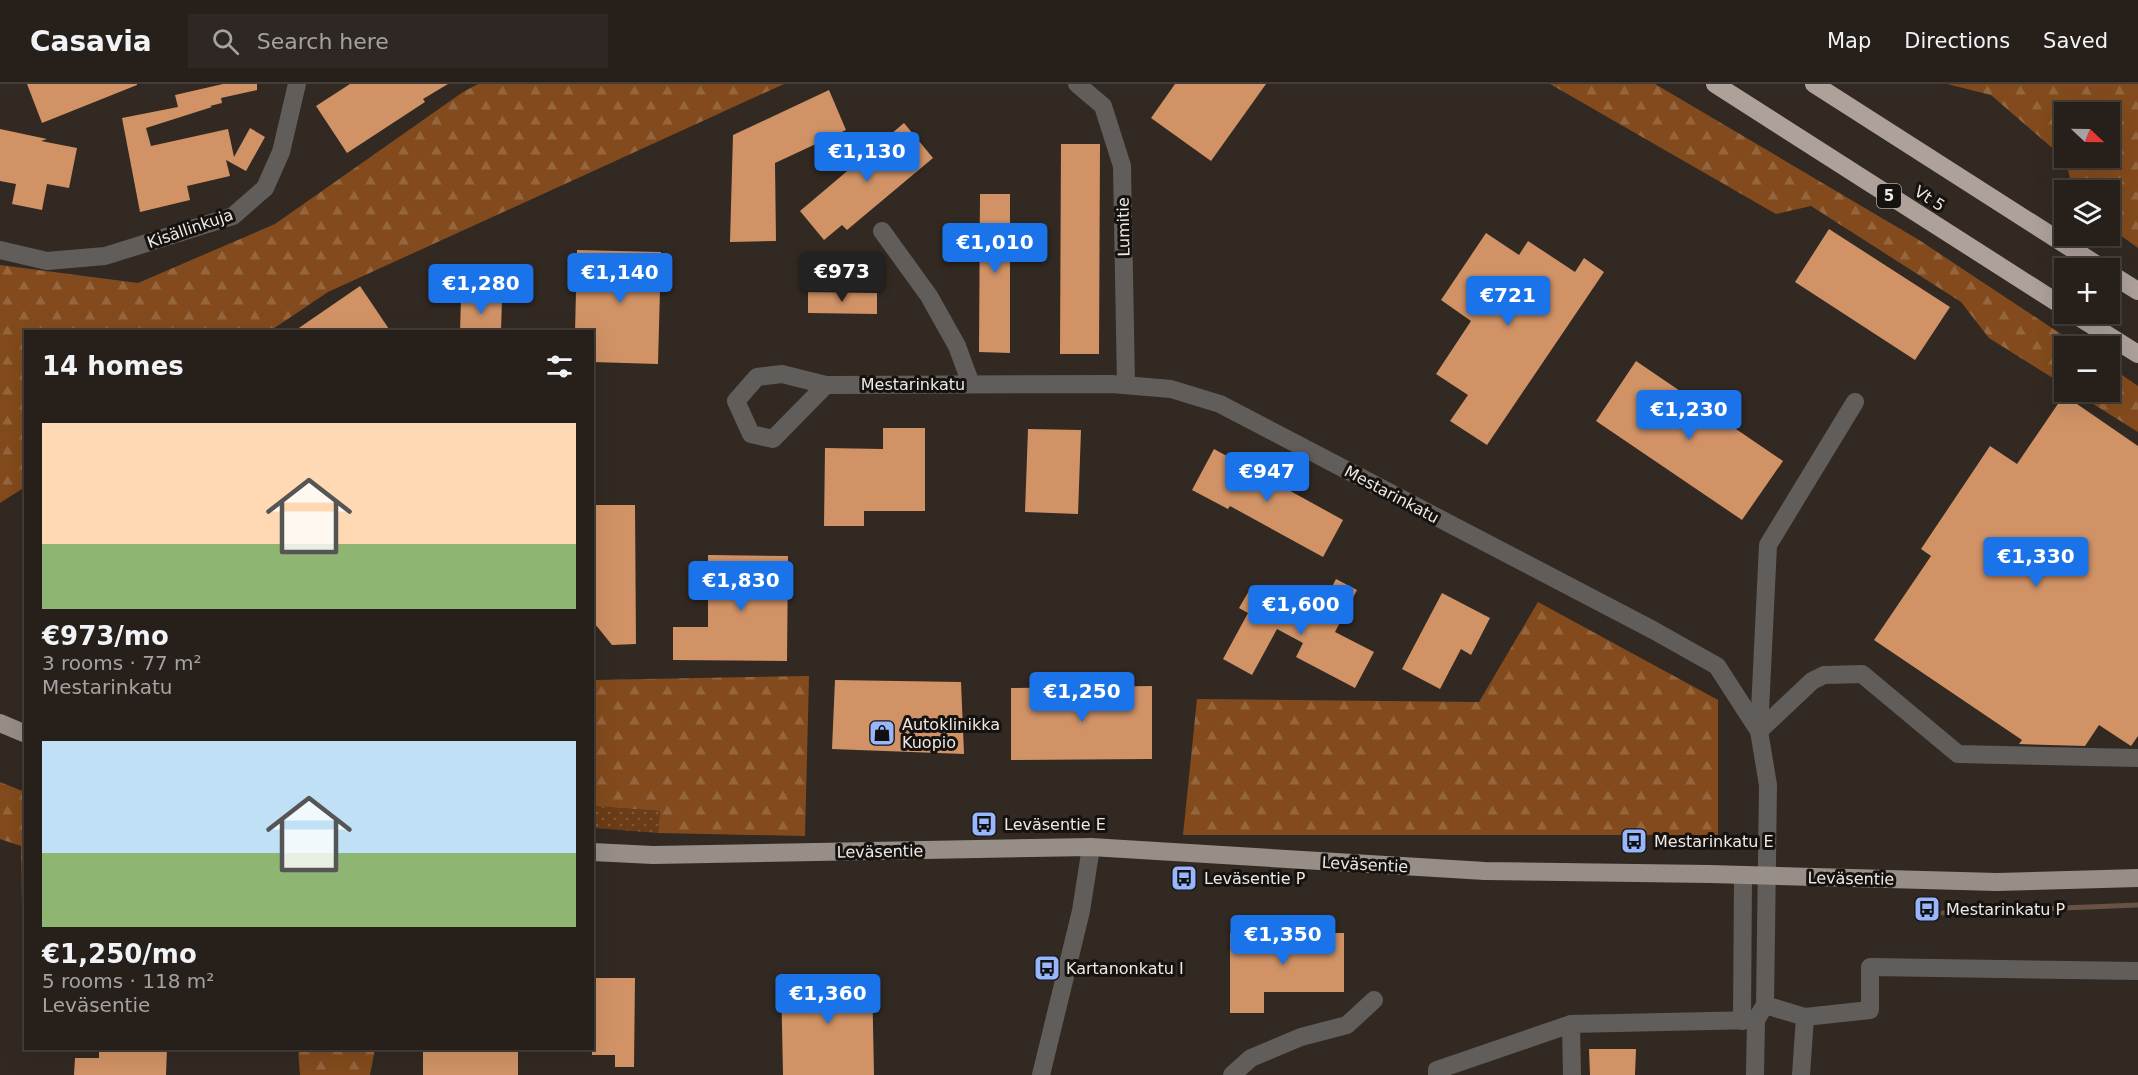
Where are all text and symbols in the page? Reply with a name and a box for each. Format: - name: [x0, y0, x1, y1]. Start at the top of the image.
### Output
- search box: [188, 14, 608, 68]
- text: Casavia: [30, 25, 152, 58]
- icon: search: [209, 25, 242, 58]
- text: Search here: [257, 29, 389, 54]
- text: Map: [1827, 29, 1871, 53]
- text: Directions: [1904, 29, 2010, 53]
- text: Saved: [2043, 29, 2108, 53]
- north arrow: [2054, 102, 2120, 168]
- map controls: [2054, 102, 2120, 402]
- pin: €1,130: [818, 132, 916, 183]
- text: €1,130: [828, 139, 906, 163]
- button: layers: [2054, 180, 2120, 246]
- street label: Vt 5: [1911, 182, 1949, 215]
- road number: 5: [1877, 184, 1901, 208]
- street label: Lumitie: [1113, 197, 1134, 257]
- street label: Kisällinkuja: [145, 205, 236, 252]
- pin: €1,010: [946, 223, 1044, 274]
- text: €1,010: [956, 230, 1034, 254]
- pin: €973: [806, 252, 878, 303]
- pin: €1,140: [571, 253, 669, 304]
- button: +: [2054, 258, 2120, 324]
- text: €973: [814, 259, 870, 283]
- text: €1,140: [581, 260, 659, 284]
- pin: €1,280: [432, 264, 530, 315]
- text: €1,280: [442, 271, 520, 295]
- pin: €721: [1472, 276, 1544, 327]
- text: €721: [1480, 283, 1536, 307]
- button: −: [2054, 336, 2120, 402]
- icon: filters: [543, 350, 576, 383]
- text: 14 homes: [42, 351, 184, 381]
- street label: Mestarinkatu: [861, 375, 965, 394]
- pin: €1,230: [1640, 390, 1738, 441]
- text: €1,230: [1650, 397, 1728, 421]
- pin: €947: [1231, 452, 1303, 503]
- text: €947: [1239, 459, 1295, 483]
- icon: home: [255, 462, 363, 570]
- street label: Mestarinkatu: [1341, 462, 1442, 527]
- pin: €1,330: [1987, 537, 2085, 588]
- text: €1,330: [1997, 544, 2075, 568]
- pin: €1,830: [692, 561, 790, 612]
- text: €1,830: [702, 568, 780, 592]
- pin: €1,600: [1252, 585, 1350, 636]
- text: €1,600: [1262, 592, 1340, 616]
- text: €973/mo: [42, 621, 169, 651]
- text: 3 rooms · 77 m²: [42, 651, 202, 675]
- pin: €1,250: [1033, 672, 1131, 723]
- text: Mestarinkatu: [42, 675, 173, 699]
- text: €1,250: [1043, 679, 1121, 703]
- place label: Autoklinikka Kuopio: [902, 715, 1000, 752]
- shop icon: Autoklinikka Kuopio: [867, 718, 897, 748]
- icon: home: [255, 780, 363, 888]
- bus stop icon: Leväsentie E: [969, 809, 999, 839]
- place label: Leväsentie E: [1004, 815, 1106, 834]
- bus stop icon: Mestarinkatu E: [1619, 826, 1649, 856]
- place label: Mestarinkatu E: [1654, 832, 1774, 851]
- street label: Leväsentie: [837, 841, 923, 862]
- street label: Leväsentie: [1321, 853, 1409, 876]
- bus stop icon: Leväsentie P: [1169, 863, 1199, 893]
- street label: Leväsentie: [1808, 868, 1894, 889]
- place label: Leväsentie P: [1204, 869, 1306, 888]
- bus stop icon: Mestarinkatu P: [1912, 894, 1942, 924]
- place label: Mestarinkatu P: [1946, 900, 2066, 919]
- pin: €1,350: [1234, 915, 1332, 966]
- text: €1,350: [1244, 922, 1322, 946]
- text: €1,250/mo: [42, 939, 197, 969]
- bus stop icon: Kartanonkatu I: [1032, 953, 1062, 983]
- place label: Kartanonkatu I: [1066, 959, 1184, 978]
- text: 5 rooms · 118 m²: [42, 969, 214, 993]
- pin: €1,360: [779, 974, 877, 1025]
- text: €1,360: [789, 981, 867, 1005]
- text: Leväsentie: [42, 993, 150, 1017]

